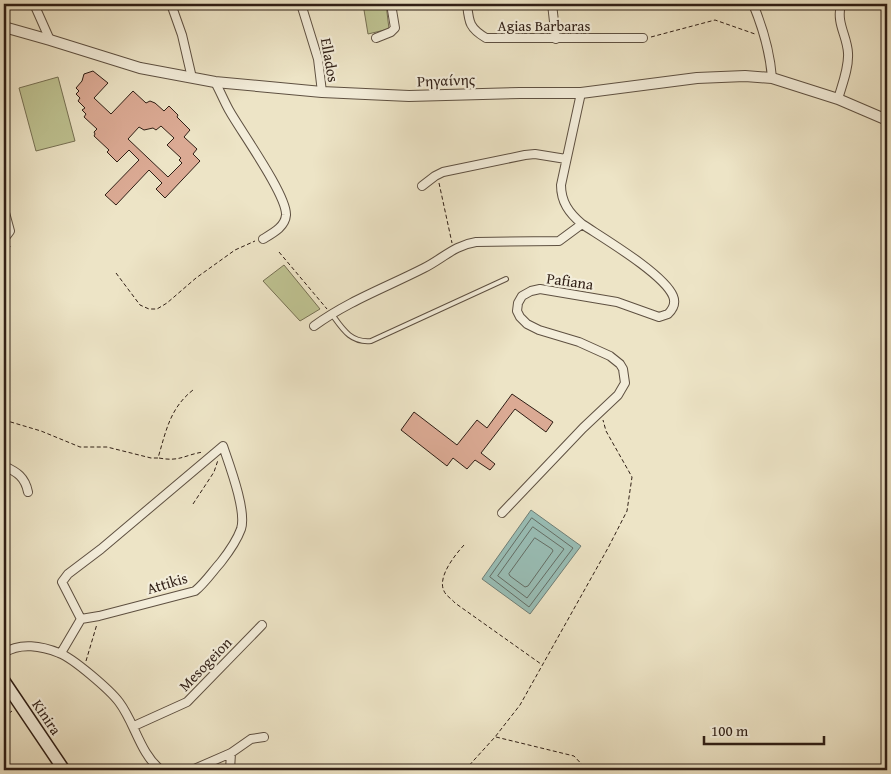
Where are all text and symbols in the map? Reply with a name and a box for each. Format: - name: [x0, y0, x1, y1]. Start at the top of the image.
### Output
- street label: Agias Barbaras: [498, 15, 590, 36]
- street label: Ellados: [316, 36, 344, 84]
- street label: Ρηγαίνης: [417, 68, 476, 92]
- street label: Pafiana: [545, 267, 595, 295]
- street label: Attikis: [144, 567, 190, 599]
- street label: Mesogeion: [174, 632, 236, 696]
- street label: Kinira: [27, 695, 67, 739]
- scale bar: [704, 714, 824, 746]
- text: 100 m: [711, 720, 749, 741]

